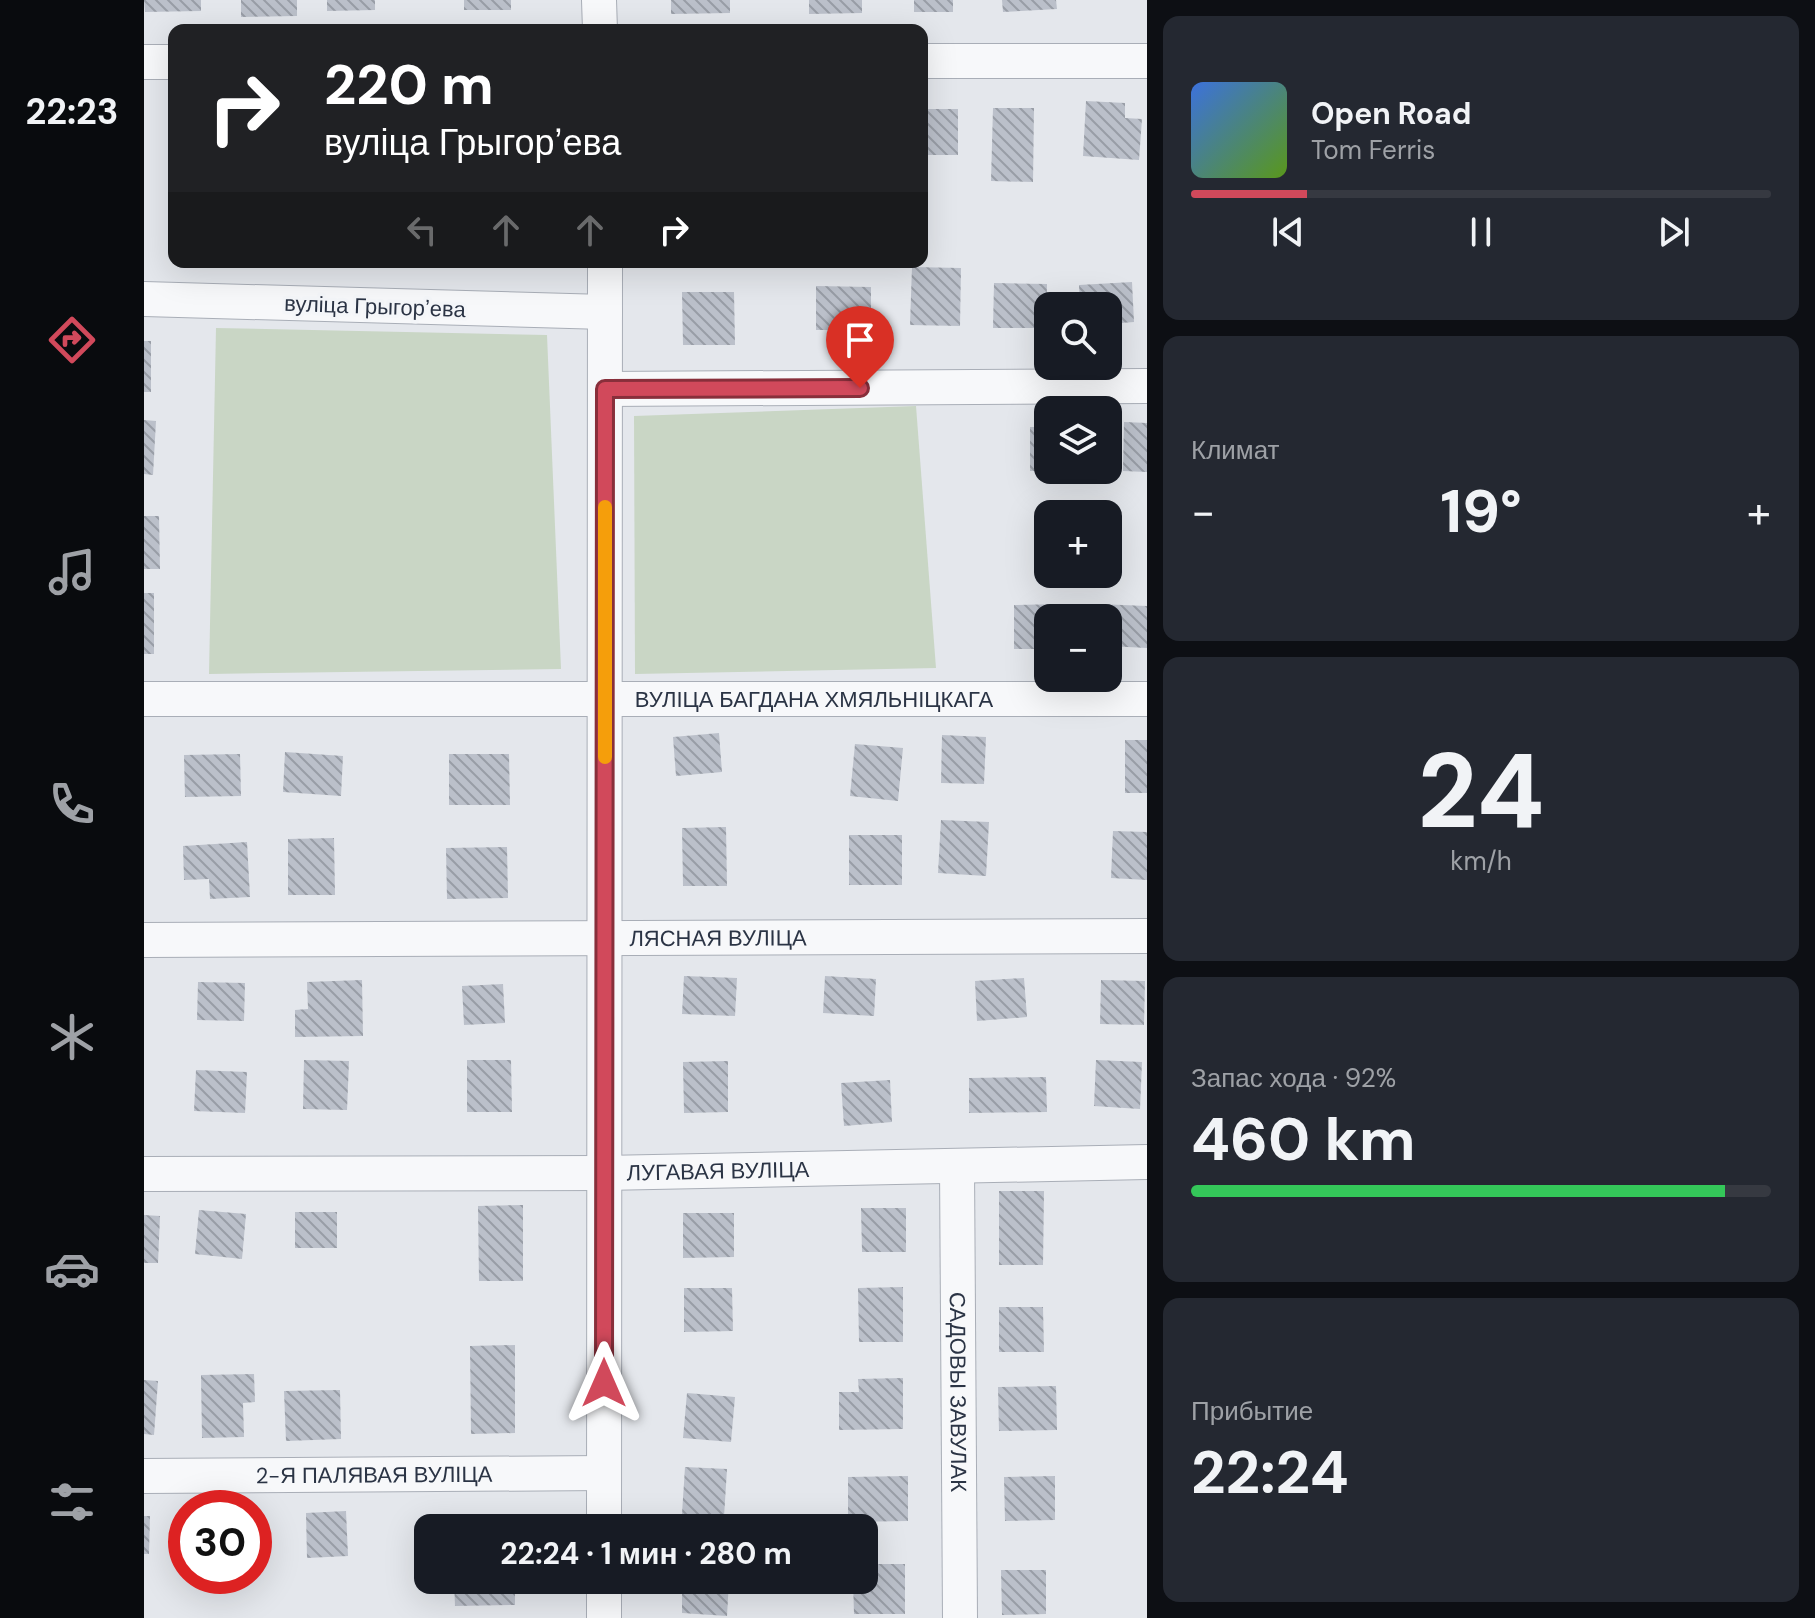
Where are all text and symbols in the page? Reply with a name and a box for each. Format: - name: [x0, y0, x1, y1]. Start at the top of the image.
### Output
- text: 220 m: [324, 48, 494, 121]
- icon: right: [192, 56, 296, 160]
- text: 22:23: [25, 88, 119, 135]
- text: Open Road: [1311, 94, 1471, 133]
- text: вуліца Грыгорʼева: [324, 119, 621, 166]
- text: Tom Ferris: [1311, 133, 1435, 167]
- icon: left: [400, 208, 444, 252]
- icon: ahead: [484, 208, 528, 252]
- icon: ahead: [568, 208, 612, 252]
- icon: right: [652, 208, 696, 252]
- icon: previous: [1266, 210, 1310, 254]
- icon: pause: [1459, 210, 1503, 254]
- icon: next: [1652, 210, 1696, 254]
- street label: вуліца Грыгорʼева: [284, 289, 467, 324]
- map controls: [1034, 292, 1122, 692]
- button: search: [1034, 292, 1122, 380]
- pin: [826, 306, 894, 388]
- icon: directions: [44, 312, 100, 368]
- icon: arrive: [838, 318, 882, 362]
- button: layers: [1034, 396, 1122, 484]
- text: Климат: [1191, 433, 1280, 467]
- text: 19°: [1440, 472, 1522, 551]
- text: −: [1191, 483, 1215, 541]
- text: +: [1747, 483, 1771, 541]
- button: +: [1034, 500, 1122, 588]
- icon: music: [44, 544, 100, 600]
- button: −: [1034, 604, 1122, 692]
- street label: ВУЛІЦА БАГДАНА ХМЯЛЬНІЦКАГА: [635, 685, 994, 714]
- text: 24: [1418, 724, 1544, 859]
- icon: phone: [44, 776, 100, 832]
- text: km/h: [1450, 844, 1512, 878]
- street label: ЛЯСНАЯ ВУЛІЦА: [629, 923, 807, 953]
- icon: climate: [44, 1009, 100, 1065]
- text: Запас хода · 92%: [1191, 1061, 1396, 1095]
- text: 460 km: [1191, 1100, 1416, 1179]
- street label: ЛУГАВАЯ ВУЛІЦА: [626, 1155, 810, 1188]
- icon: car: [44, 1241, 100, 1297]
- street label: САДОВЫ ЗАВУЛАК: [943, 1292, 973, 1492]
- position arrow: [562, 1341, 646, 1425]
- text: Прибытие: [1191, 1394, 1313, 1428]
- text: 22:24: [1191, 1433, 1349, 1512]
- street label: 2-Я ПАЛЯВАЯ ВУЛІЦА: [256, 1460, 493, 1490]
- icon: filters: [44, 1474, 100, 1530]
- speed limit sign: 30: [168, 1490, 272, 1594]
- text: 22:24 · 1 мин · 280 m: [500, 1534, 792, 1573]

